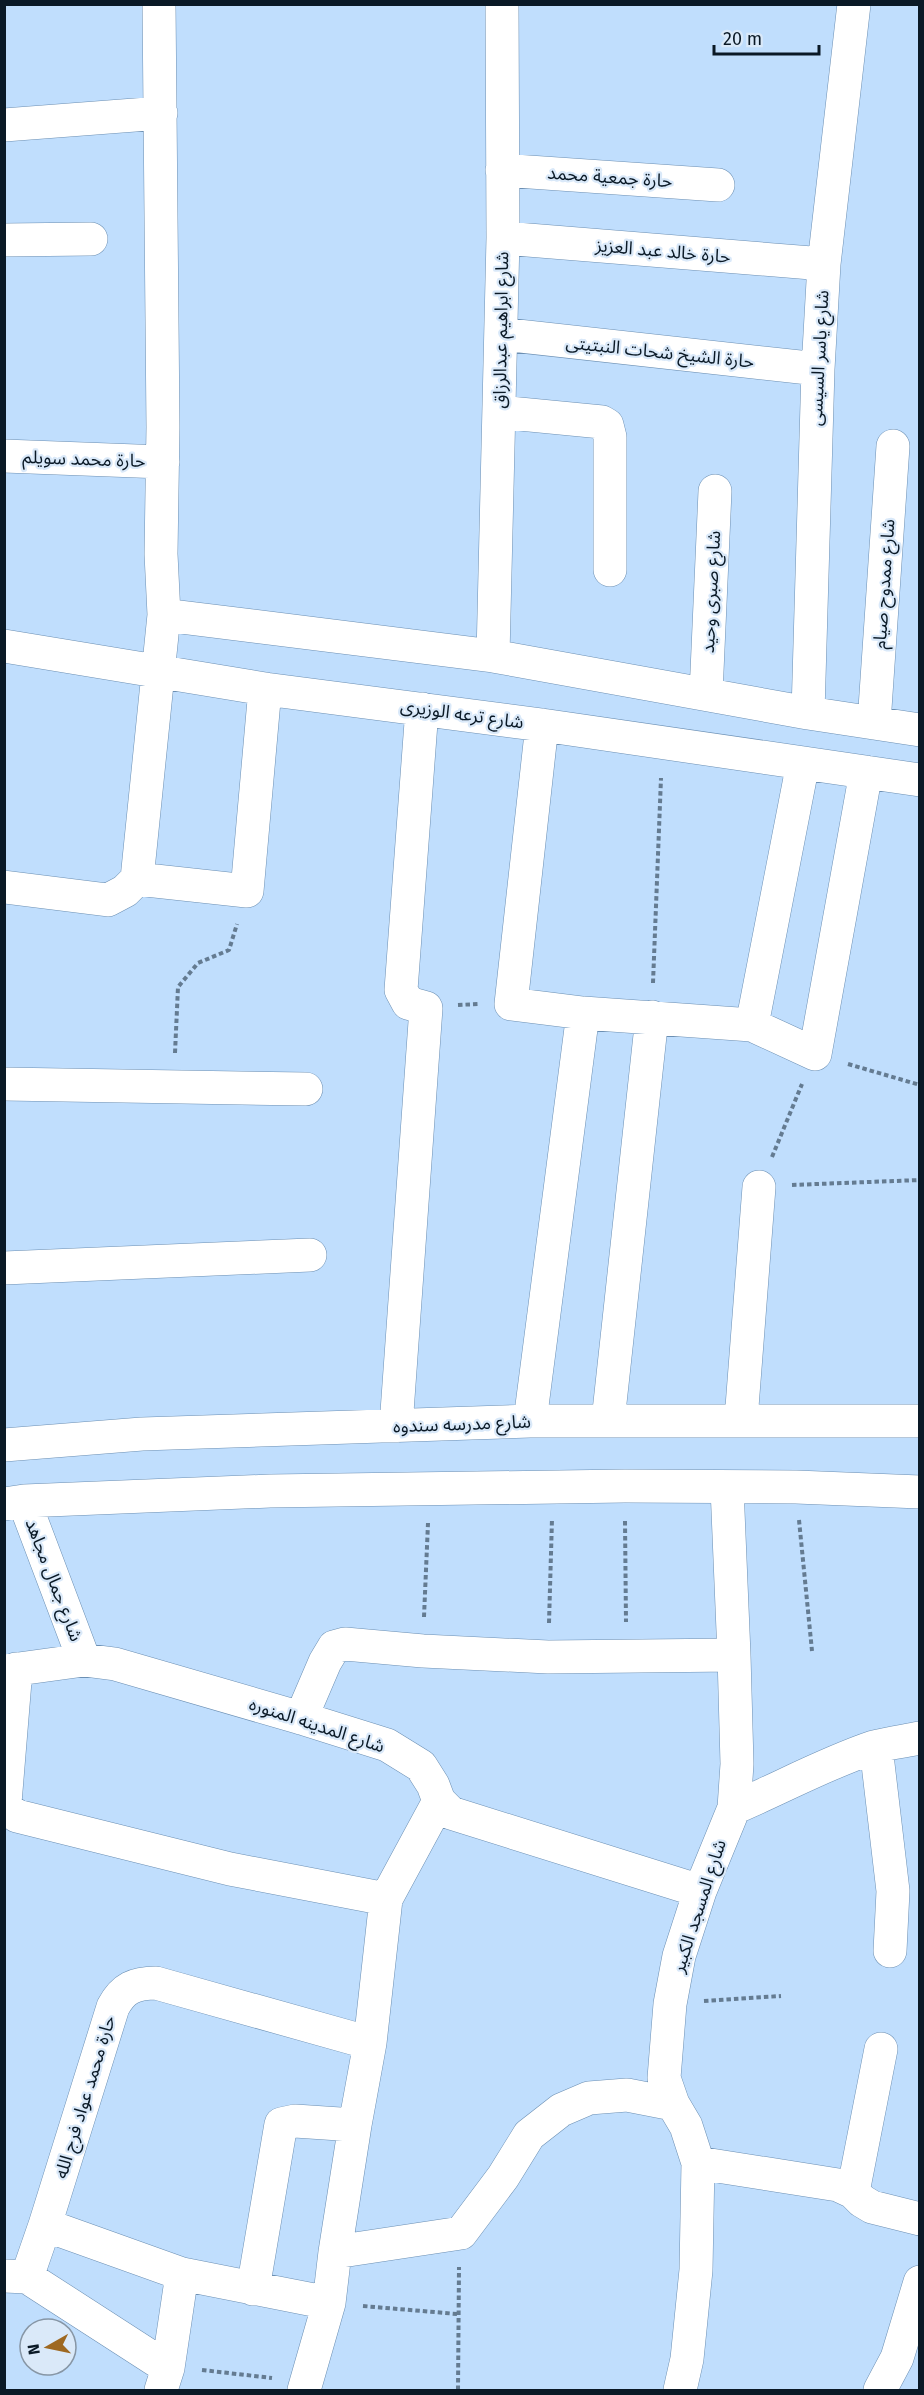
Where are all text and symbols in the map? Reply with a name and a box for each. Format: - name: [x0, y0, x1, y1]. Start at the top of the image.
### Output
- scale bar: [714, 18, 819, 56]
- text: 20 m: [723, 28, 762, 50]
- street label: حارة جمعية محمد: [547, 162, 673, 192]
- street label: حارة خالد عبد العزيز: [593, 234, 732, 268]
- street label: شارع ابراهيم عبدالرزاق: [489, 251, 516, 409]
- street label: شارع ياسر السيسى: [804, 290, 837, 427]
- street label: حارة الشيخ شحات النبتيتى: [564, 331, 755, 375]
- street label: حارة محمد سويلم: [22, 446, 146, 474]
- street label: شارع ممدوح صيام: [868, 518, 903, 650]
- street label: شارع صبرى وحيد: [697, 530, 728, 654]
- street label: شارع ترعه الوزيرى: [399, 694, 525, 737]
- street label: شارع مدرسه سندوه: [393, 1411, 531, 1440]
- street label: شارع جمال مجاهد: [18, 1516, 87, 1645]
- street label: شارع المدينه المنوره: [246, 1693, 387, 1760]
- street label: شارع المسجد الكبير: [667, 1837, 734, 1977]
- street label: حارة محمد عواد فرج الله: [50, 2013, 122, 2182]
- north arrow: [18, 2317, 78, 2377]
- text: N: [23, 2343, 44, 2356]

